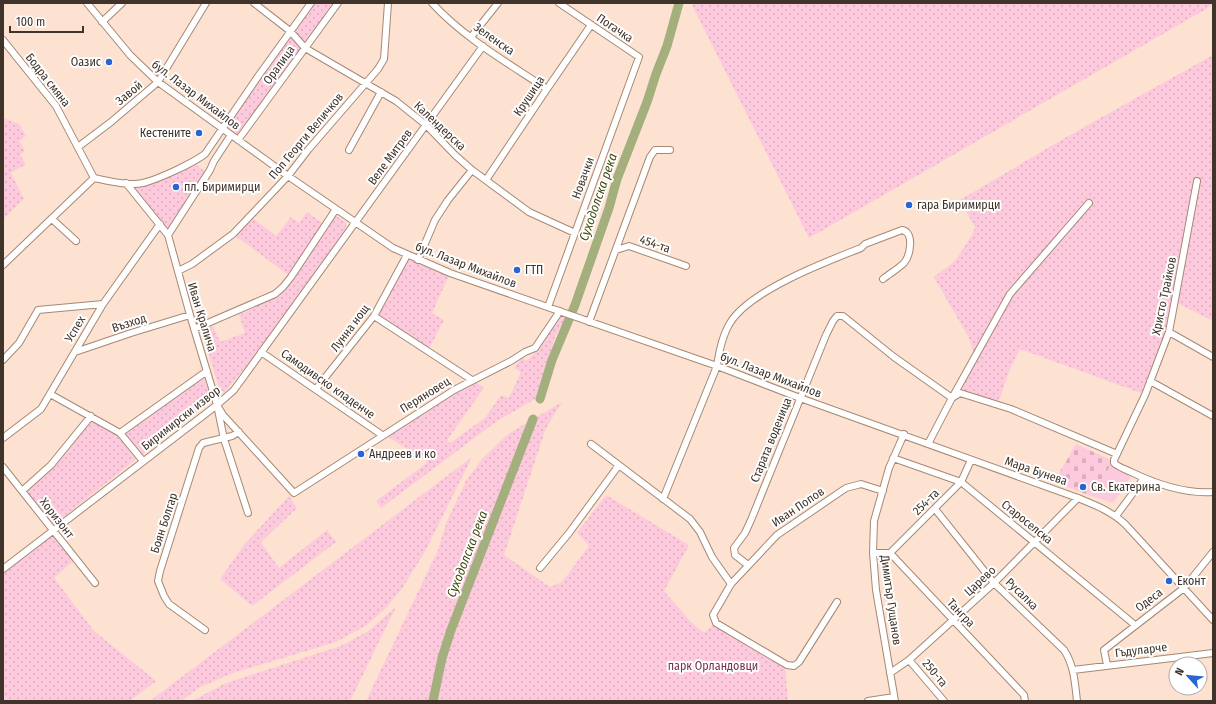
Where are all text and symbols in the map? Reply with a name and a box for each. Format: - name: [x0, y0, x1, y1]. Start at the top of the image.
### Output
- scale bar: [10, 8, 83, 34]
- street label: Погачка: [594, 11, 636, 45]
- text: 100 m: [16, 15, 45, 29]
- street label: Зеленска: [471, 20, 517, 58]
- street label: Оралица: [260, 43, 298, 87]
- street label: Бодра смяна: [23, 50, 73, 110]
- place label: Оазис: [71, 55, 101, 69]
- marker: Оазис: [104, 57, 114, 67]
- street label: бул. Лазар Михайлов: [149, 57, 243, 133]
- street label: Крушица: [511, 73, 548, 119]
- street label: Завой: [113, 78, 145, 108]
- street label: Поп Георги Величков: [266, 90, 346, 182]
- street label: Календерска: [411, 99, 469, 154]
- place label: Кестените: [140, 126, 191, 140]
- street label: Веле Митрев: [365, 126, 415, 188]
- marker: Кестените: [194, 128, 204, 138]
- water label: Суходолска река: [576, 151, 620, 243]
- street label: Новачки: [569, 155, 597, 201]
- place label: пл. Биримирци: [184, 180, 260, 194]
- marker: пл. Биримирци: [171, 182, 181, 192]
- place label: гара Биримирци: [917, 198, 1001, 212]
- marker: гара Биримирци: [904, 200, 914, 210]
- street label: 454-та: [638, 232, 672, 256]
- street label: бул. Лазар Михайлов: [414, 239, 518, 291]
- street label: Христо Трайков: [1149, 256, 1179, 336]
- place label: ГТП: [525, 263, 543, 277]
- marker: ГТП: [512, 265, 522, 275]
- street label: Иван Кралича: [185, 281, 219, 353]
- street label: Лунна нощ: [328, 301, 372, 354]
- street label: Възход: [110, 311, 148, 335]
- street label: Успех: [61, 313, 89, 345]
- street label: Самодивско кладенче: [278, 346, 378, 422]
- street label: бул. Лазар Михайлов: [719, 349, 823, 401]
- street label: Перяновец: [397, 374, 453, 416]
- street label: Биримирски извор: [139, 383, 223, 453]
- street label: Старата воденица: [748, 396, 794, 484]
- place label: Андреев и ко: [369, 447, 436, 461]
- marker: Андреев и ко: [356, 449, 366, 459]
- street label: Мара Бунева: [1003, 454, 1069, 488]
- place label: Св. Екатерина: [1091, 480, 1161, 494]
- marker: Св. Екатерина: [1078, 482, 1088, 492]
- street label: Иван Попов: [769, 484, 827, 530]
- street label: 254-та: [910, 486, 942, 518]
- street label: Боян Болгар: [148, 491, 180, 555]
- street label: Хоризонт: [37, 495, 77, 541]
- street label: Староселска: [999, 497, 1056, 547]
- water label: Суходолска река: [444, 508, 490, 599]
- street label: Димитър Гущанов: [878, 553, 904, 646]
- street label: Царево: [961, 563, 999, 599]
- place label: Еконт: [1177, 574, 1206, 588]
- street label: Русалка: [1003, 575, 1041, 613]
- marker: Еконт: [1164, 576, 1174, 586]
- street label: Одеса: [1133, 585, 1165, 615]
- street label: Тангра: [944, 596, 978, 630]
- street label: Гъдуларче: [1114, 640, 1168, 660]
- street label: 250-та: [919, 656, 951, 690]
- north arrow: [1168, 656, 1208, 696]
- park label: парк Орландовци: [668, 659, 758, 673]
- text: N: [1172, 666, 1187, 678]

